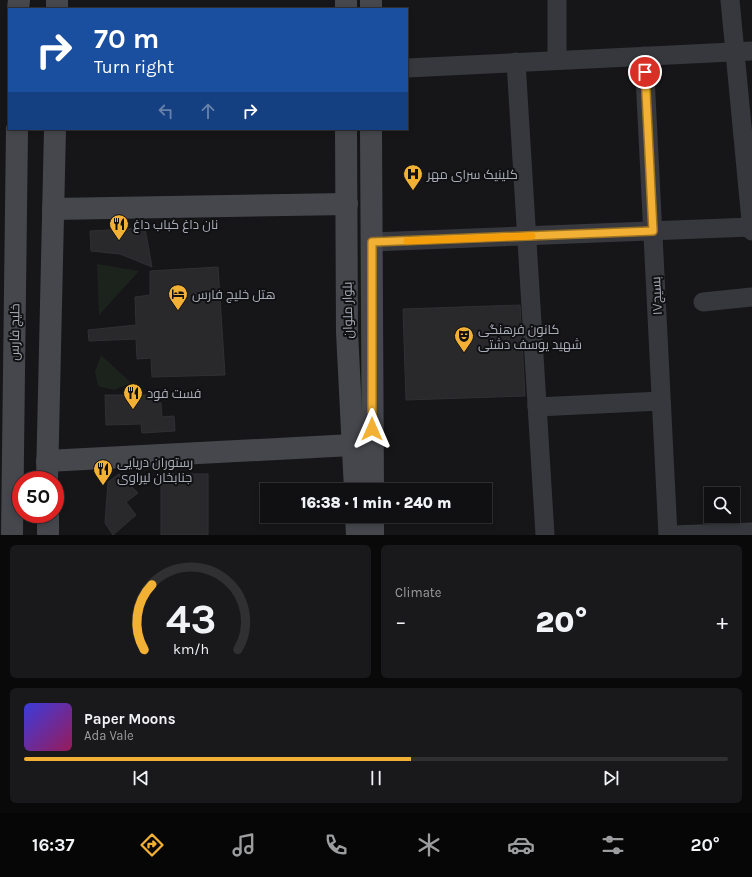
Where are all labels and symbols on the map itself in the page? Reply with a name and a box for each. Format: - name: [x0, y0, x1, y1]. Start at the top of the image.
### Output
- pin: [628, 55, 662, 89]
- hospital icon: کلینیک سرای مهر: [402, 163, 424, 191]
- place label: کلینیک سرای مهر: [426, 167, 518, 182]
- restaurant icon: نان داغ کباب داغ: [108, 213, 130, 241]
- place label: نان داغ کباب داغ: [133, 217, 218, 233]
- street label: بسیج۱۷: [648, 276, 666, 316]
- street label: بلوار ملوان: [340, 281, 355, 339]
- hotel icon: هتل خلیج فارس: [167, 283, 189, 311]
- place label: هتل خلیج فارس: [192, 287, 276, 303]
- street label: خلیج فارس: [7, 303, 23, 361]
- place label: کانون فرهنگی شهید یوسف دشتی: [478, 322, 582, 352]
- theatre icon: کانون فرهنگی شهید یوسف دشتی: [453, 325, 475, 353]
- restaurant icon: فست فود: [122, 382, 144, 410]
- place label: فست فود: [147, 386, 201, 401]
- position arrow: [351, 408, 393, 450]
- place label: رستوران دریایی جنابخان لیراوی: [117, 455, 193, 485]
- restaurant icon: رستوران دریایی جنابخان لیراوی: [92, 458, 114, 486]
- speed limit sign: 50: [12, 471, 64, 523]

